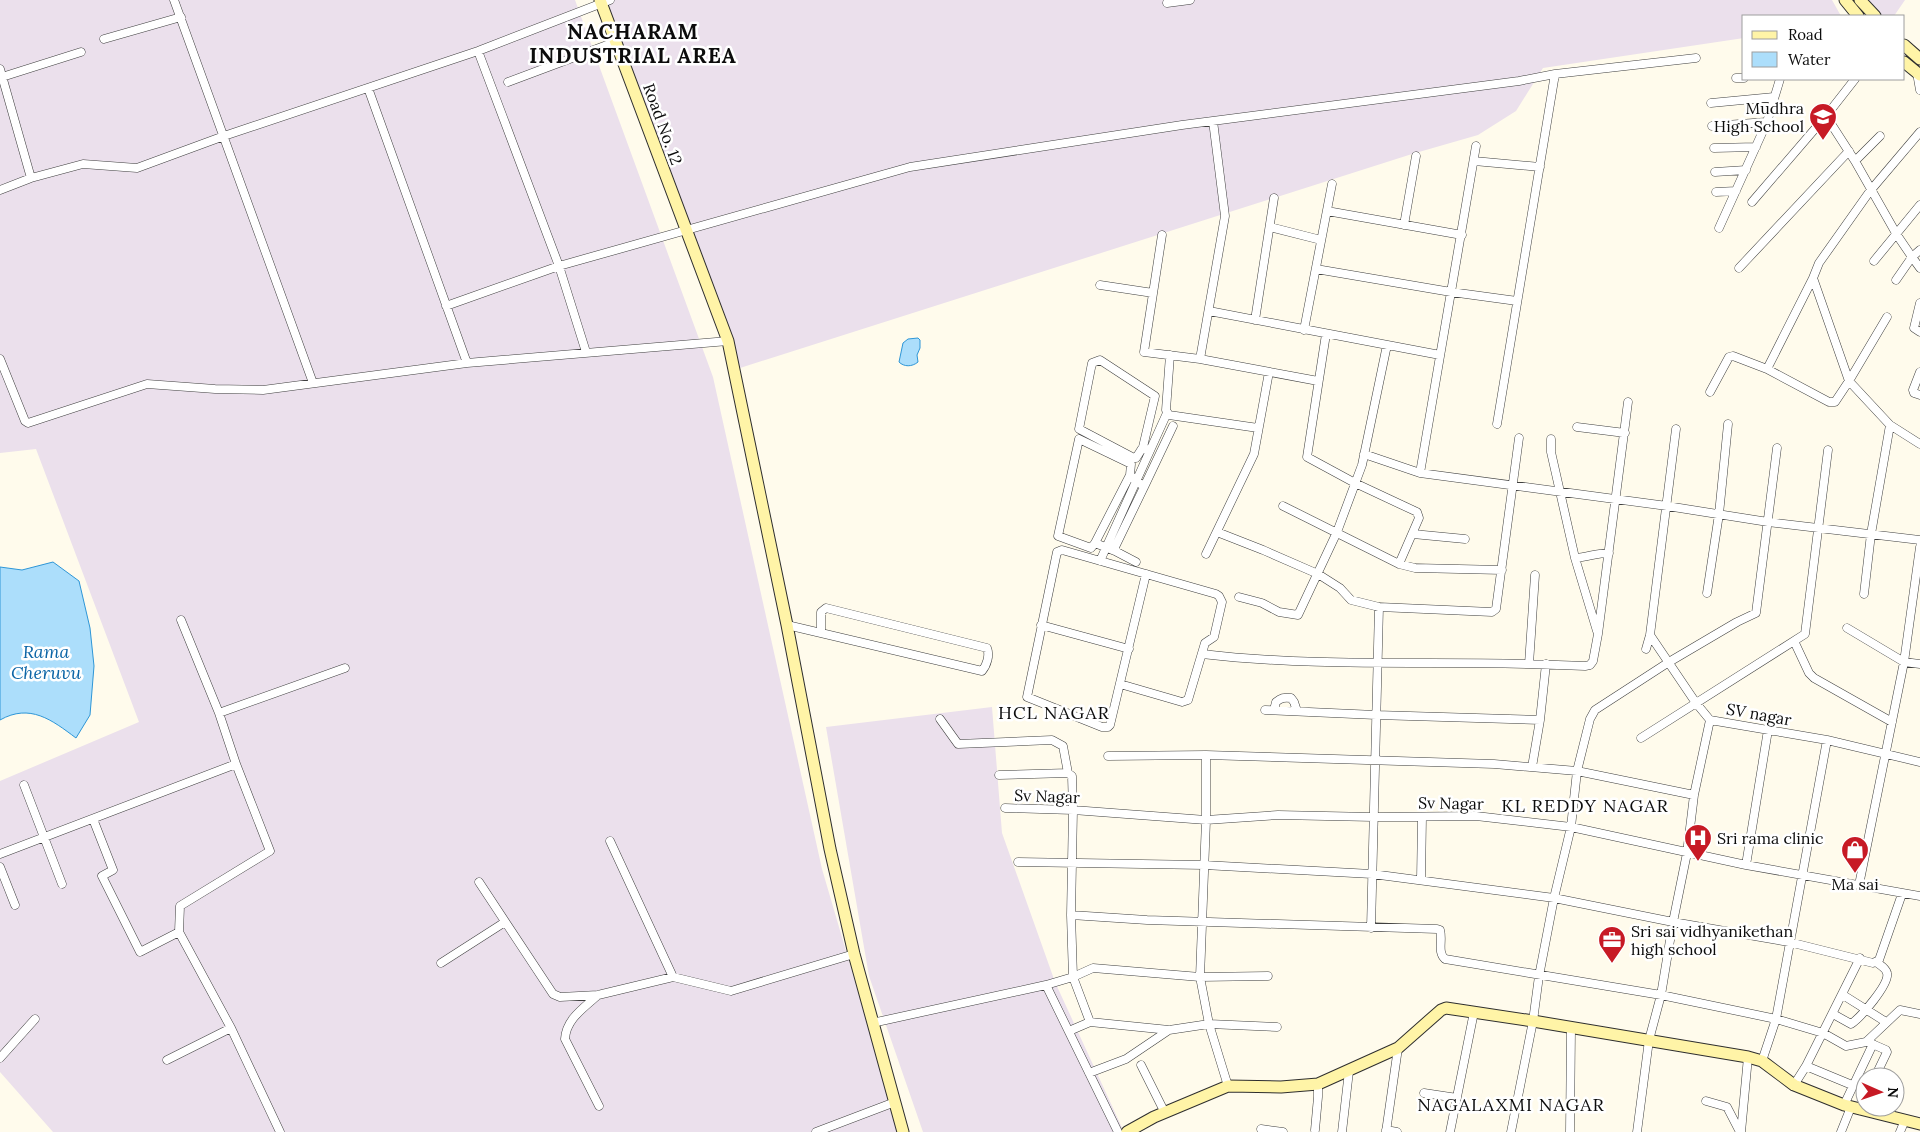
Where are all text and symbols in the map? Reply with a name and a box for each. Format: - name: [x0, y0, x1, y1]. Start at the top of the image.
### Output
- legend: [1742, 15, 1905, 80]
- district label: NACHARAM INDUSTRIAL AREA: [529, 18, 737, 69]
- text: Road: [1788, 25, 1823, 44]
- text: Water: [1788, 50, 1831, 69]
- street label: Road No. 12: [639, 81, 687, 167]
- place label: Mudhra High School: [1714, 98, 1804, 136]
- school or university icon: Mudhra High School: [1808, 102, 1838, 141]
- water label: Rama Cheruvu: [11, 640, 81, 684]
- street label: SV nagar: [1725, 698, 1793, 730]
- district label: HCL NAGAR: [998, 701, 1110, 724]
- street label: Sv Nagar: [1014, 785, 1080, 807]
- street label: Sv Nagar: [1418, 792, 1484, 814]
- district label: KL REDDY NAGAR: [1501, 794, 1669, 817]
- hospital icon: Sri rama clinic: [1683, 823, 1713, 862]
- place label: Sri rama clinic: [1717, 828, 1824, 848]
- shop icon: Ma sai: [1840, 835, 1870, 874]
- place label: Ma sai: [1831, 874, 1879, 894]
- place label: Sri sai vidhyanikethan high school: [1631, 921, 1794, 959]
- office icon: Sri sai vidhyanikethan high school: [1597, 925, 1627, 964]
- north arrow: [1855, 1067, 1905, 1117]
- text: N: [1884, 1087, 1902, 1098]
- district label: NAGALAXMI NAGAR: [1417, 1093, 1605, 1116]

